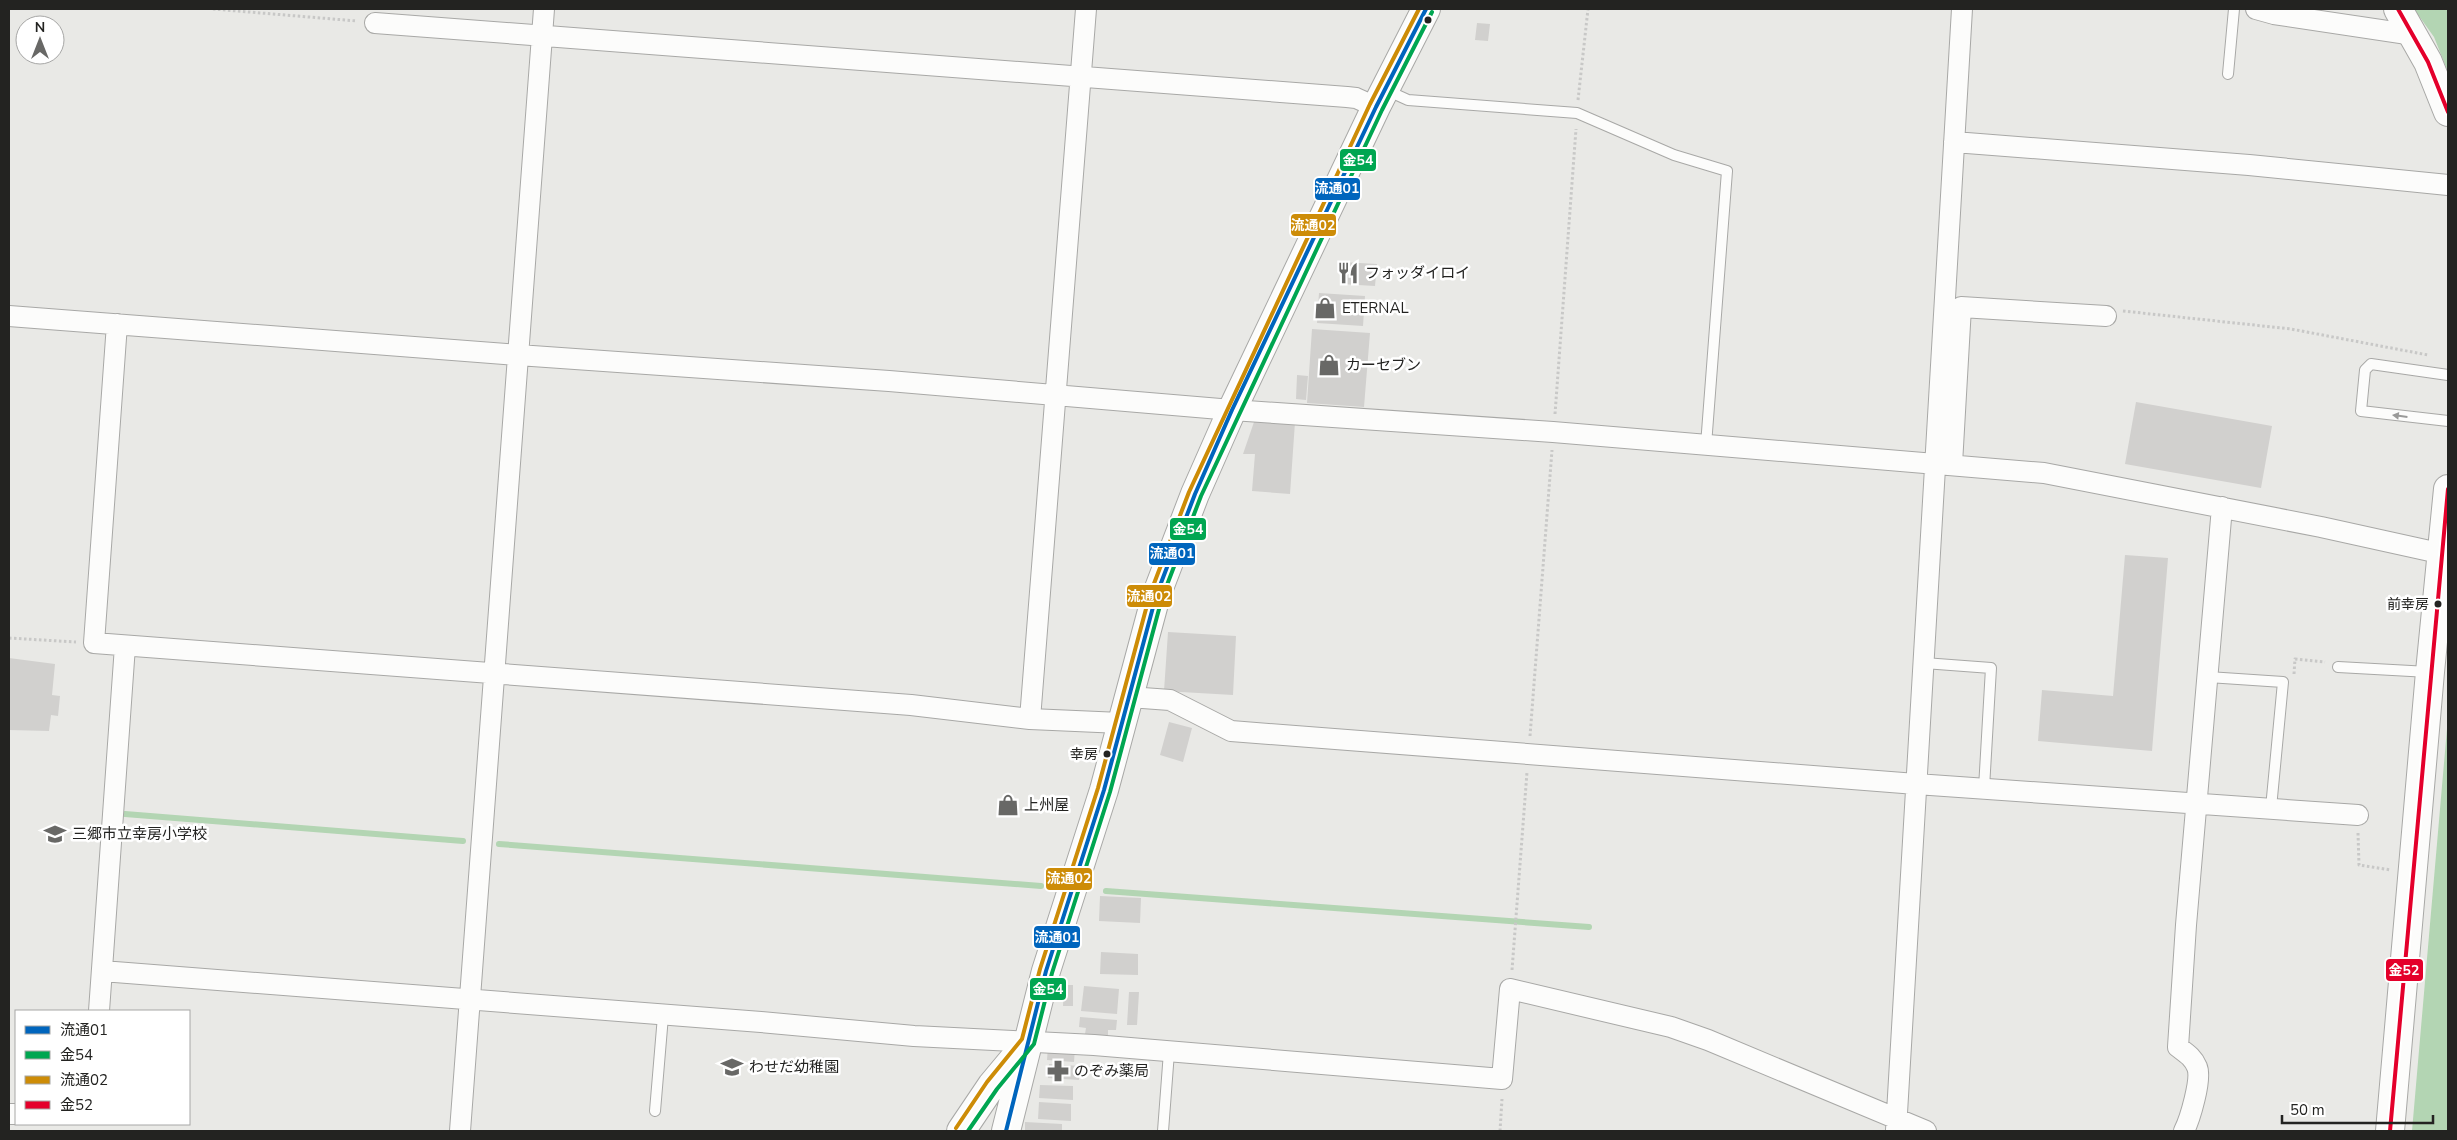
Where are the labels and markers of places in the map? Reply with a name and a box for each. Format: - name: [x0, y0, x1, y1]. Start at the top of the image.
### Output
- unlabelled marker: [1423, 15, 1433, 25]
- restaurant icon: フォッダイロイ: [1335, 260, 1361, 286]
- place label: フォッダイロイ: [1365, 263, 1470, 283]
- shop icon: ETERNAL: [1312, 295, 1338, 321]
- place label: ETERNAL: [1342, 298, 1409, 318]
- shop icon: カーセブン: [1316, 352, 1342, 378]
- place label: カーセブン: [1346, 355, 1421, 375]
- place label: 前幸房: [2387, 595, 2429, 614]
- marker: 前幸房: [2433, 599, 2443, 609]
- place label: 幸房: [1070, 745, 1098, 764]
- marker: 幸房: [1102, 749, 1112, 759]
- shop icon: 上州屋: [995, 792, 1021, 818]
- place label: 上州屋: [1024, 795, 1069, 815]
- school or university icon: 三郷市立幸房小学校: [42, 821, 68, 847]
- place label: 三郷市立幸房小学校: [72, 824, 207, 844]
- school or university icon: わせだ幼稚園: [719, 1054, 745, 1080]
- place label: わせだ幼稚園: [749, 1057, 839, 1077]
- pharmacy icon: のぞみ薬局: [1045, 1058, 1071, 1084]
- place label: のぞみ薬局: [1074, 1061, 1149, 1081]

